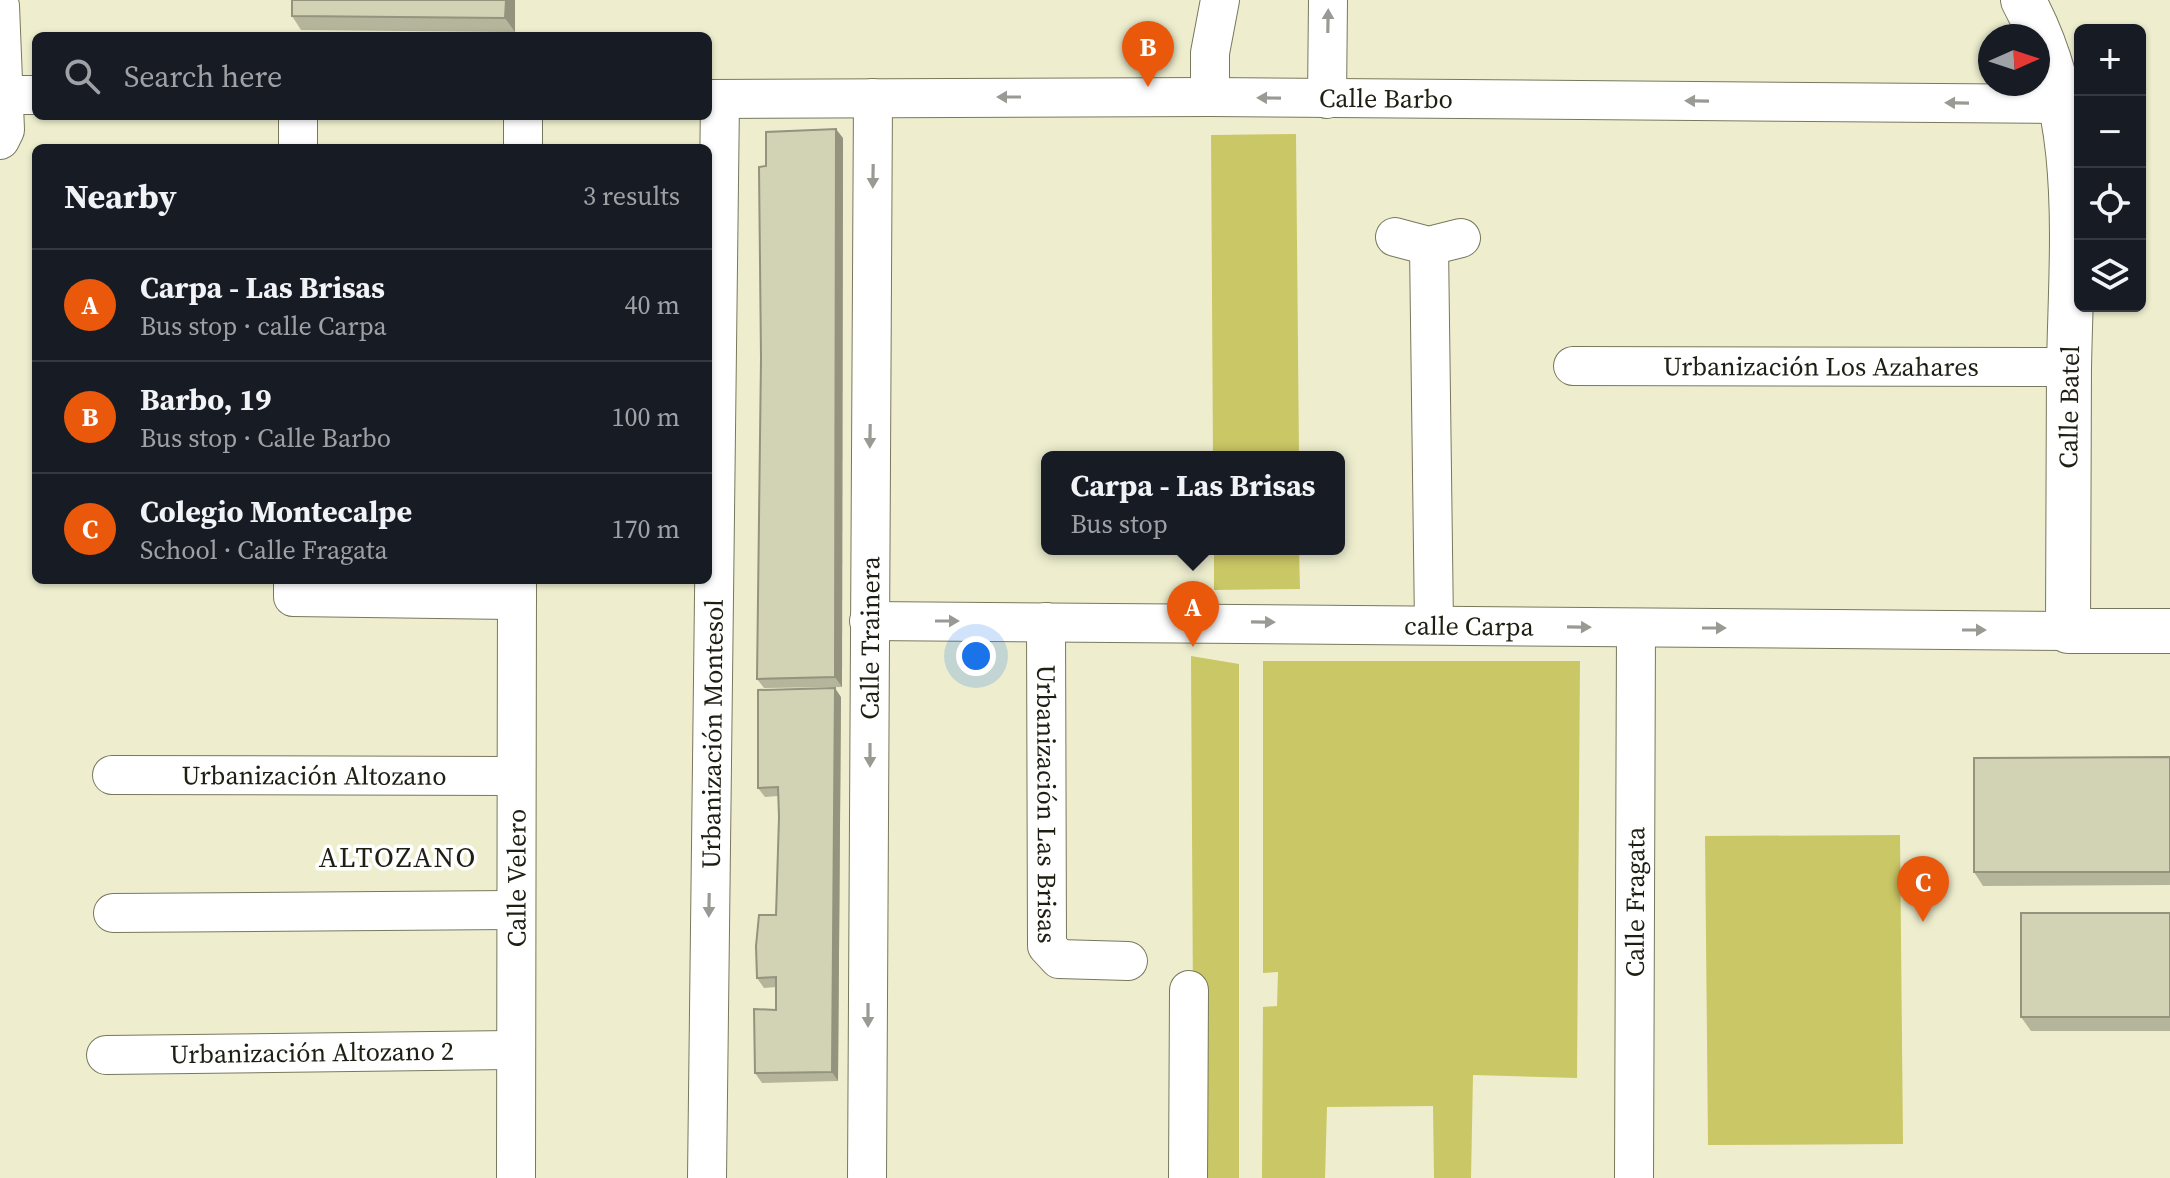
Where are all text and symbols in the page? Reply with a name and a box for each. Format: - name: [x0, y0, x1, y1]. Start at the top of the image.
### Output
- one-way arrow: [1321, 8, 1334, 33]
- pin: B: [1122, 21, 1174, 87]
- north arrow: [1978, 24, 2050, 96]
- map controls: [2074, 24, 2146, 312]
- button: +: [2074, 24, 2146, 96]
- search box: [32, 32, 712, 120]
- icon: search: [60, 54, 104, 98]
- text: Search here: [124, 56, 282, 97]
- street label: Calle Barbo: [1319, 80, 1453, 117]
- one-way arrow: [996, 91, 1021, 103]
- one-way arrow: [1256, 92, 1281, 104]
- one-way arrow: [1684, 94, 1709, 107]
- button: −: [2074, 96, 2146, 168]
- one-way arrow: [1944, 97, 1969, 109]
- one-way arrow: [867, 164, 879, 189]
- button: locate: [2074, 168, 2146, 240]
- text: Nearby: [64, 173, 177, 219]
- text: 3 results: [583, 178, 680, 214]
- button: layers: [2074, 240, 2146, 312]
- text: Carpa - Las Brisas: [140, 267, 385, 308]
- text: A: [81, 287, 99, 323]
- text: 40 m: [625, 287, 680, 323]
- text: Bus stop · calle Carpa: [140, 308, 387, 344]
- street label: Calle Batel: [2050, 345, 2088, 469]
- street label: Urbanización Los Azahares: [1663, 348, 1979, 385]
- text: Barbo, 19: [140, 379, 271, 420]
- text: B: [82, 399, 98, 435]
- text: 100 m: [612, 399, 680, 435]
- text: Bus stop · Calle Barbo: [140, 420, 391, 456]
- one-way arrow: [864, 424, 877, 449]
- popup: [1041, 451, 1345, 555]
- text: Carpa - Las Brisas: [1071, 465, 1315, 506]
- text: Colegio Montecalpe: [140, 491, 412, 532]
- text: Bus stop: [1071, 506, 1168, 542]
- text: C: [82, 511, 98, 547]
- text: 170 m: [612, 511, 680, 547]
- text: School · Calle Fragata: [140, 532, 388, 568]
- street label: Calle Trainera: [852, 555, 888, 720]
- pin: A: [1167, 581, 1219, 647]
- street label: Urbanización Montesol: [693, 599, 732, 869]
- street label: calle Carpa: [1404, 607, 1535, 645]
- one-way arrow: [935, 615, 960, 627]
- one-way arrow: [1251, 616, 1276, 629]
- one-way arrow: [1567, 620, 1592, 633]
- one-way arrow: [1702, 622, 1727, 634]
- one-way arrow: [1962, 624, 1987, 636]
- your location: [956, 636, 996, 676]
- street label: Urbanización Las Brisas: [1028, 664, 1065, 944]
- one-way arrow: [864, 743, 876, 768]
- street label: Urbanización Altozano: [182, 757, 446, 794]
- street label: Calle Velero: [498, 809, 535, 947]
- street label: Calle Fragata: [1617, 826, 1653, 977]
- district label: ALTOZANO: [319, 838, 477, 876]
- pin: C: [1897, 856, 1949, 922]
- one-way arrow: [703, 893, 715, 918]
- one-way arrow: [862, 1003, 874, 1028]
- street label: Urbanización Altozano 2: [170, 1033, 454, 1072]

